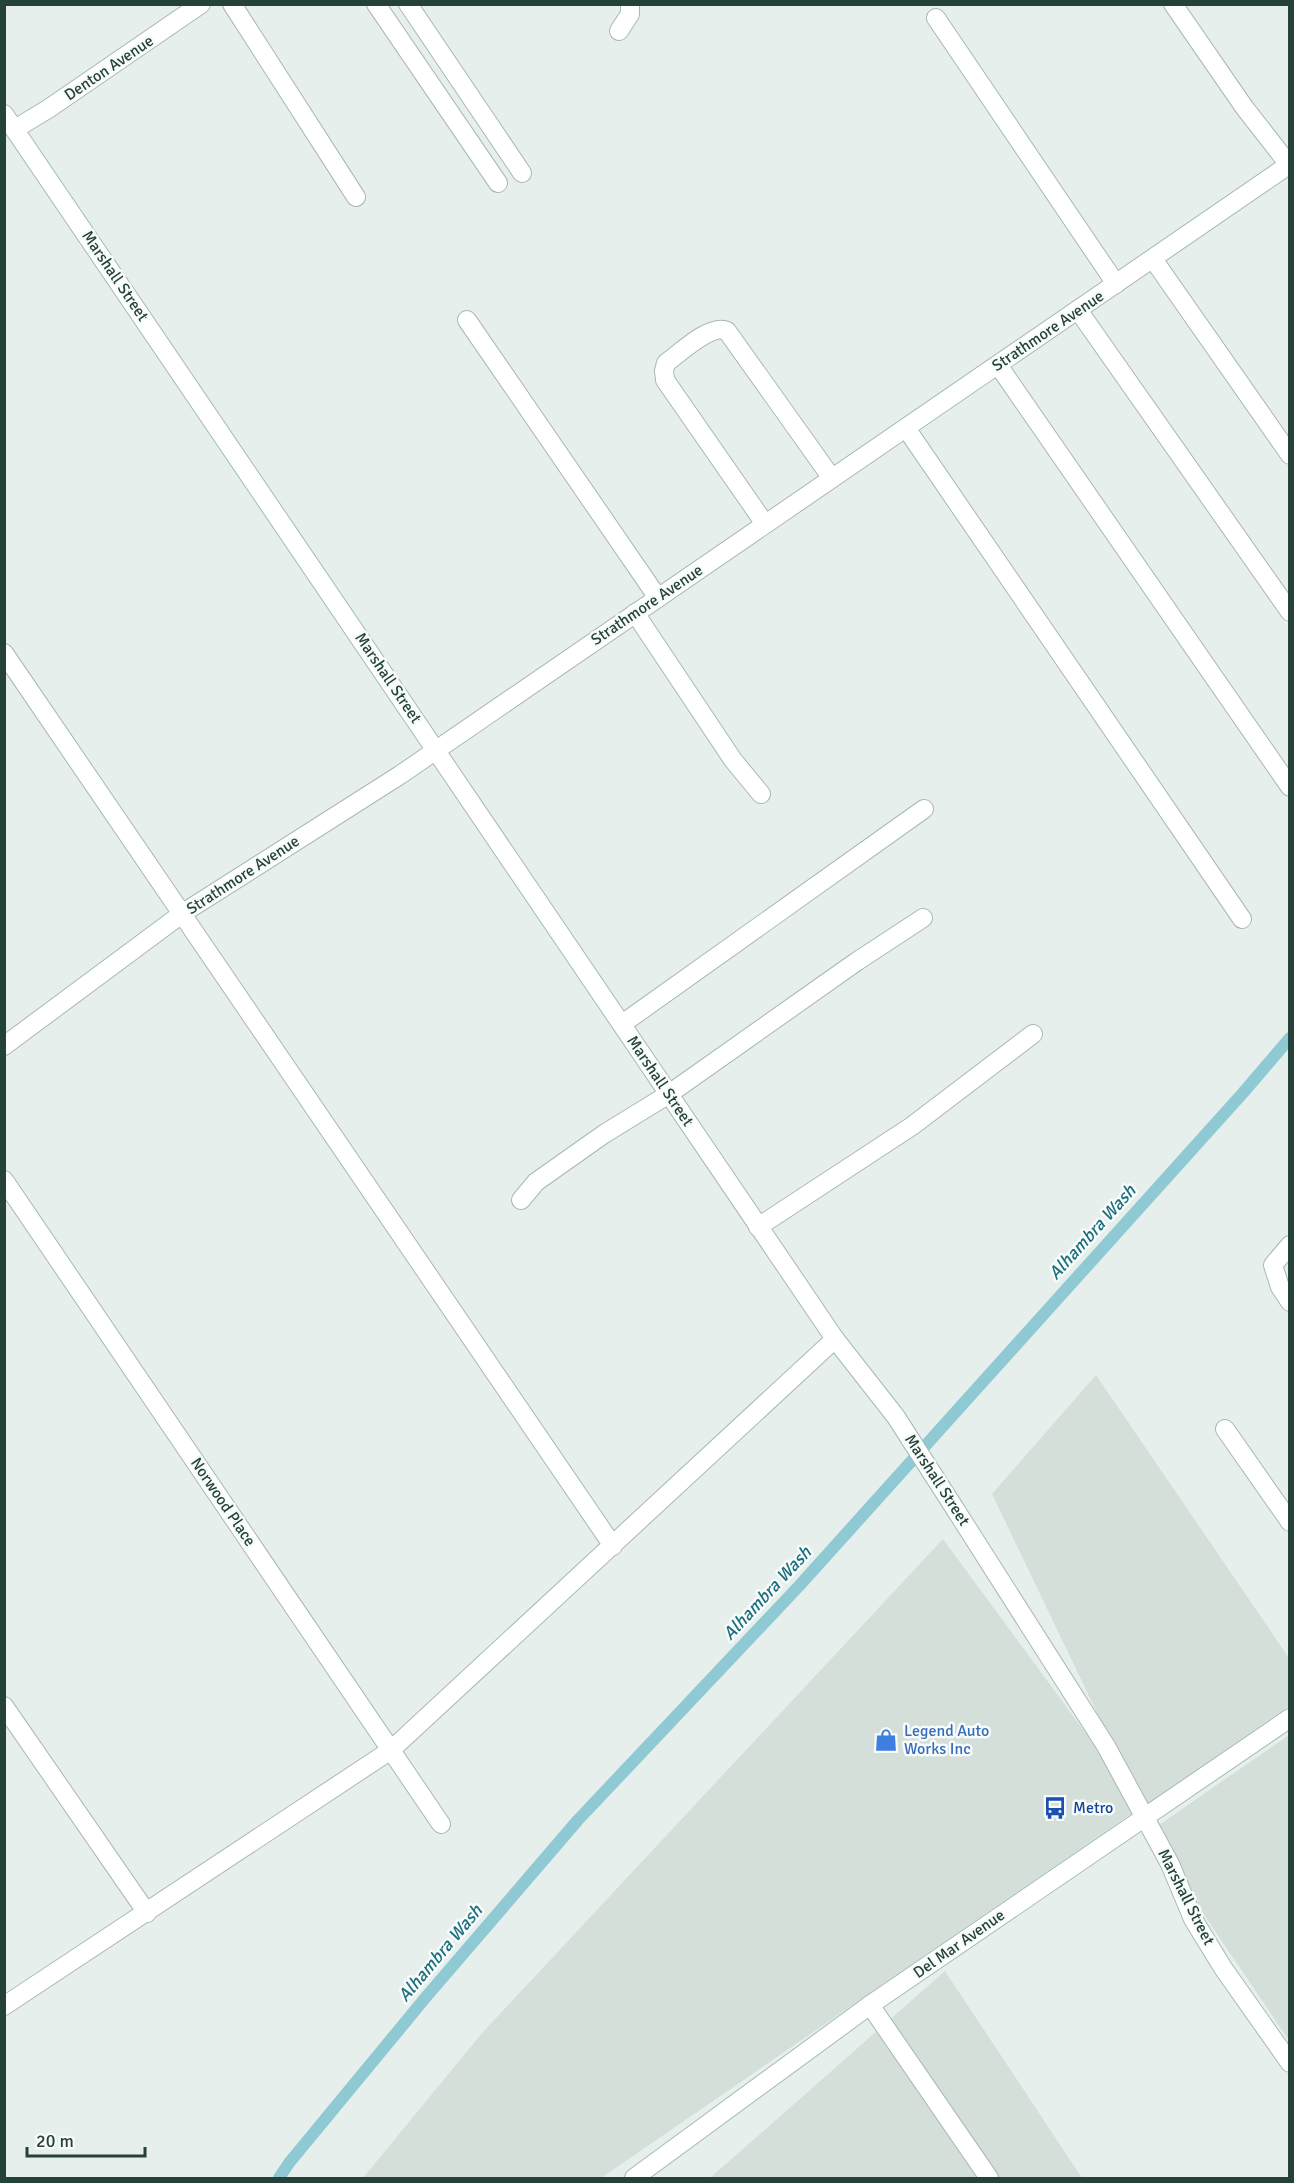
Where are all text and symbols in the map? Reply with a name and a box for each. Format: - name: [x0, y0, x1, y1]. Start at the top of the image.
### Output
- street label: Denton Avenue: [61, 31, 157, 105]
- street label: Marshall Street: [77, 227, 153, 326]
- street label: Strathmore Avenue: [988, 286, 1108, 376]
- street label: Strathmore Avenue: [587, 560, 707, 650]
- street label: Marshall Street: [350, 629, 426, 728]
- street label: Strathmore Avenue: [183, 831, 303, 919]
- street label: Marshall Street: [622, 1032, 698, 1131]
- water label: Alhambra Wash: [1044, 1179, 1141, 1284]
- street label: Marshall Street: [900, 1430, 974, 1530]
- street label: Norwood Place: [186, 1454, 260, 1550]
- water label: Alhambra Wash: [718, 1541, 817, 1644]
- place label: Legend Auto Works Inc: [904, 1721, 989, 1759]
- shop icon: Legend Auto Works Inc: [873, 1727, 899, 1753]
- bus stop icon: Metro: [1042, 1795, 1068, 1821]
- place label: Metro: [1073, 1798, 1113, 1818]
- street label: Marshall Street: [1153, 1846, 1219, 1949]
- water label: Alhambra Wash: [393, 1899, 488, 2006]
- street label: Del Mar Avenue: [909, 1905, 1009, 1983]
- scale bar: [27, 2120, 146, 2158]
- text: 20 m: [36, 2130, 74, 2152]

